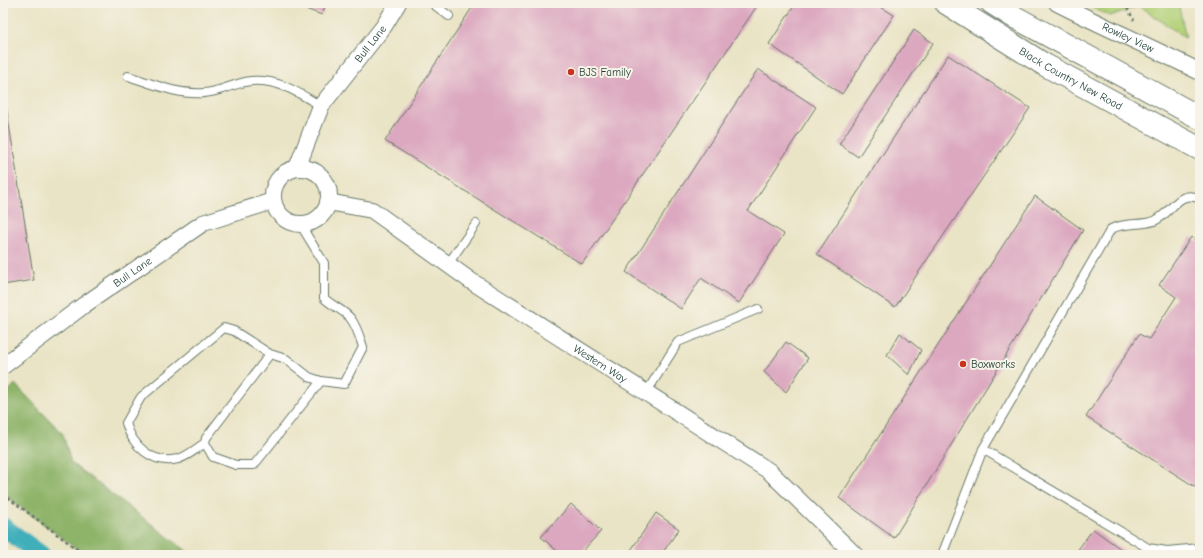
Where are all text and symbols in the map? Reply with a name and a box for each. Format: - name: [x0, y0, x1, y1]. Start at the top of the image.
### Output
- street label: Rowley View: [1100, 20, 1156, 56]
- street label: Bull Lane: [352, 22, 389, 65]
- street label: Black Country New Road: [1017, 44, 1125, 113]
- place label: BJS Family: [579, 66, 631, 79]
- marker: BJS Family: [566, 67, 576, 77]
- street label: Bull Lane: [111, 254, 155, 290]
- street label: Western Way: [571, 342, 629, 386]
- place label: Boxworks: [971, 358, 1015, 371]
- marker: Boxworks: [958, 359, 968, 369]

